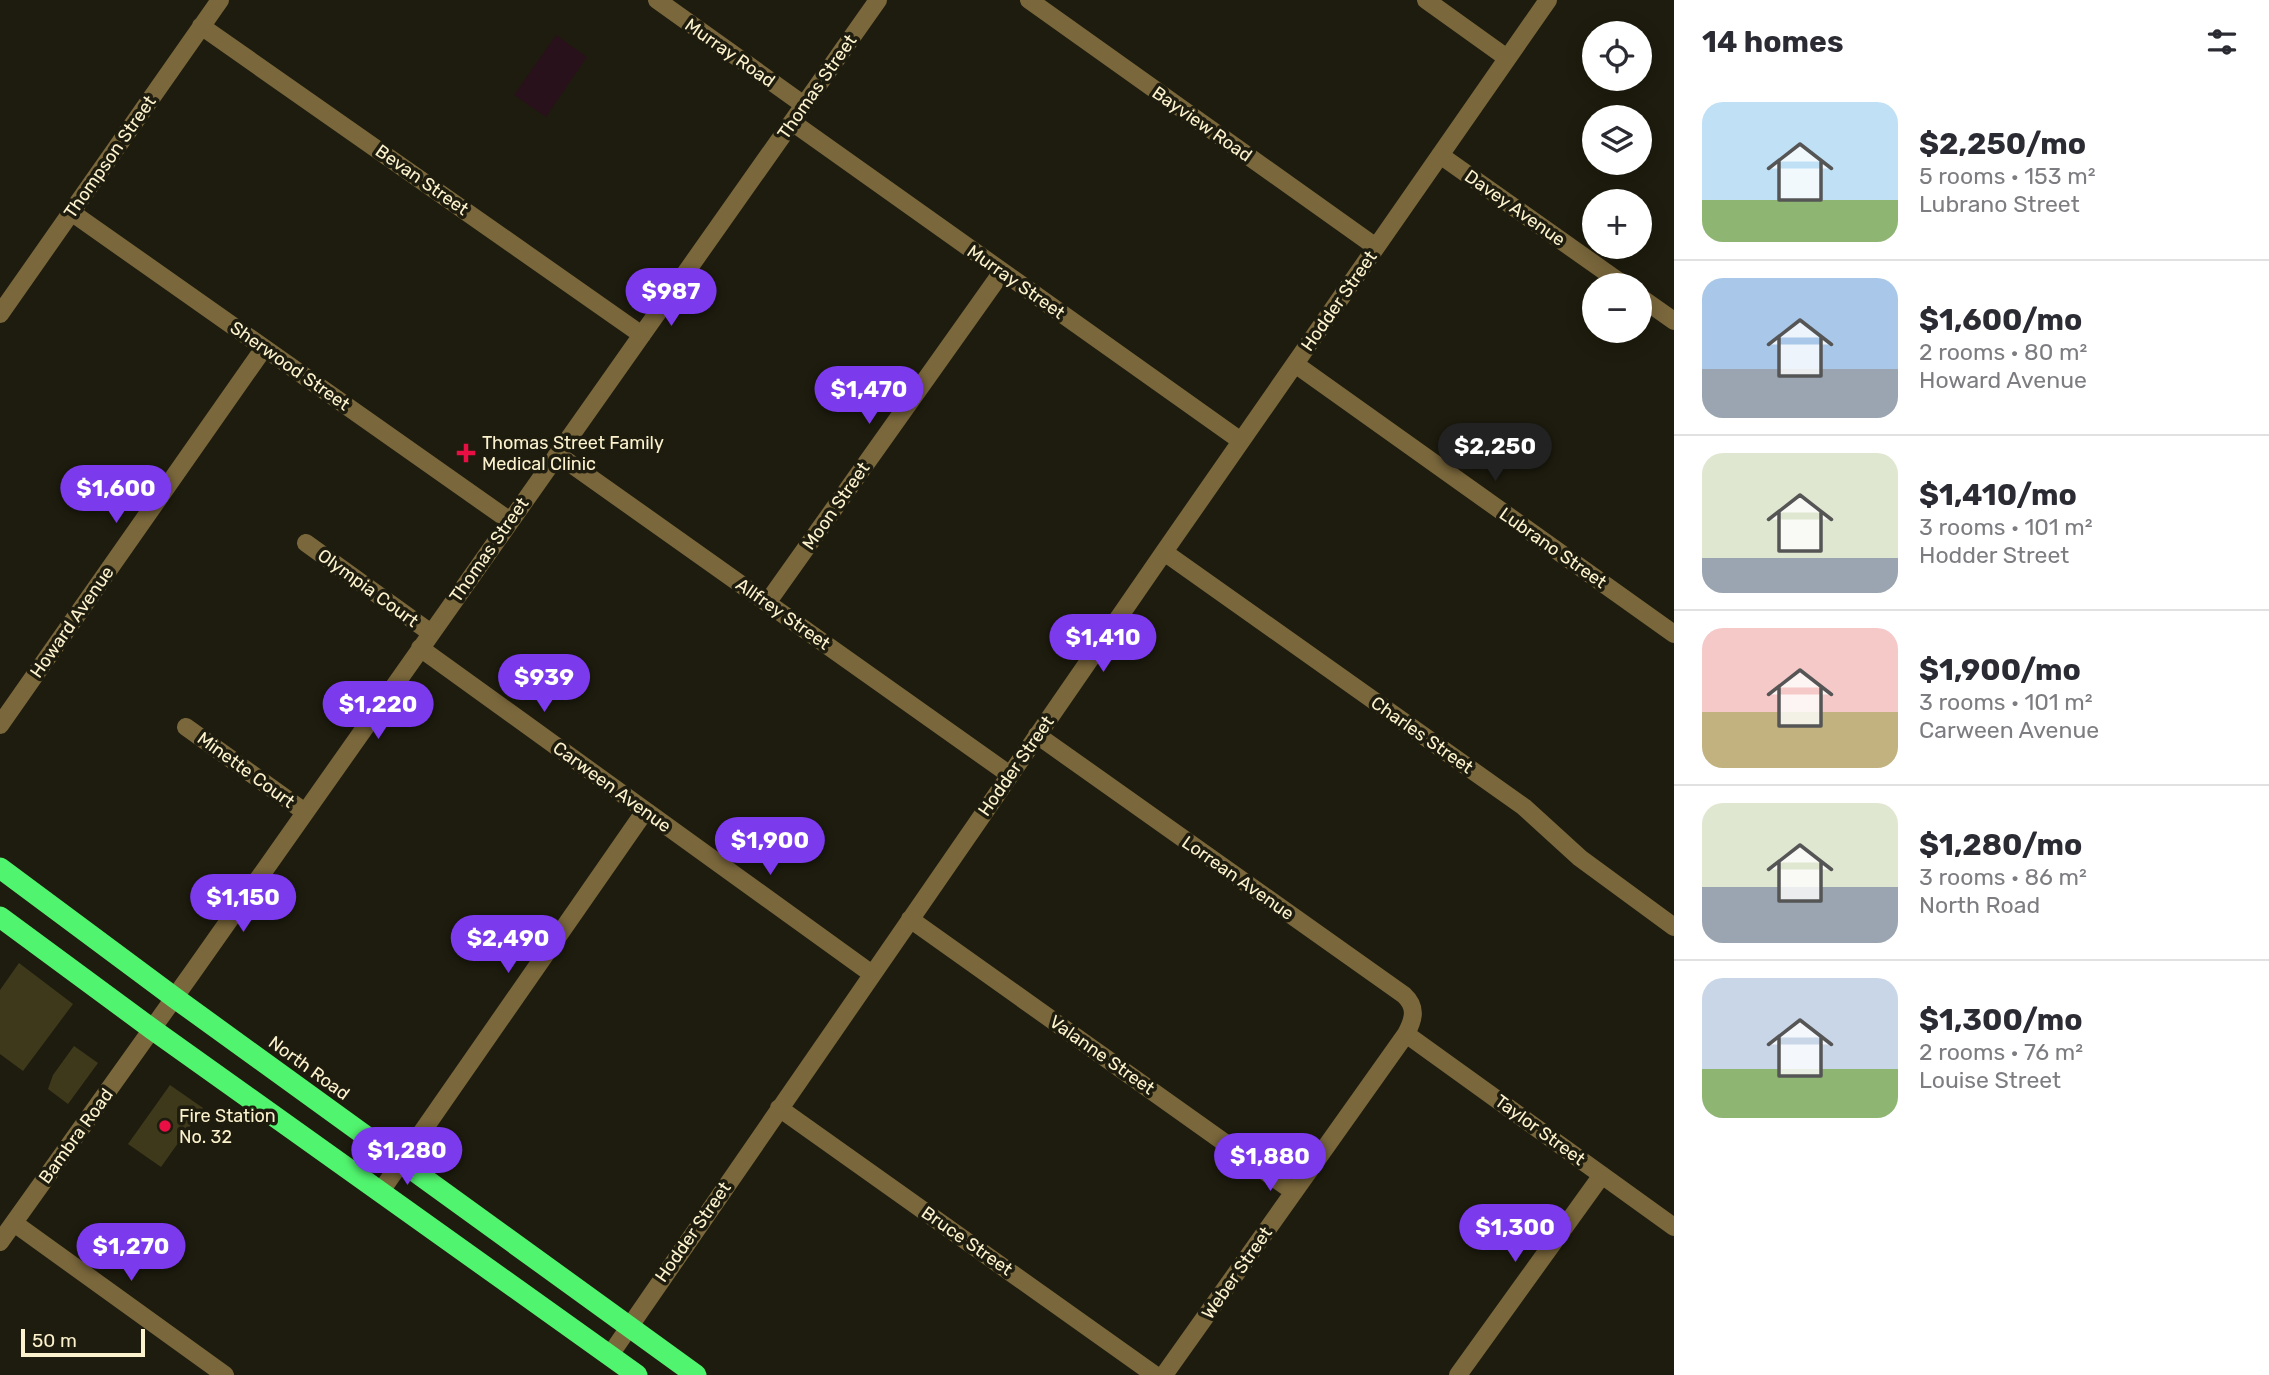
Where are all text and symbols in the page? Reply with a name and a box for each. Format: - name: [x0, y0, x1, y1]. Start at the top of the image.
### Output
- street label: Murray Road: [681, 14, 779, 92]
- map controls: [1582, 21, 1652, 343]
- button: locate: [1582, 21, 1652, 91]
- icon: filters: [2203, 23, 2241, 61]
- text: 14 homes: [1702, 24, 1844, 60]
- street label: Thomas Street: [773, 30, 861, 144]
- street label: Bayview Road: [1148, 81, 1256, 167]
- street label: Thompson Street: [59, 91, 161, 223]
- button: layers: [1582, 105, 1652, 175]
- text: $2,250/mo: [1919, 126, 2086, 162]
- icon: home: [1758, 130, 1842, 214]
- street label: Bevan Street: [371, 140, 473, 220]
- text: 5 rooms · 153 m²: [1919, 162, 2096, 190]
- street label: Davey Avenue: [1460, 165, 1570, 251]
- button: +: [1582, 189, 1652, 259]
- text: Lubrano Street: [1919, 190, 2080, 218]
- street label: Murray Street: [963, 240, 1069, 324]
- street label: Hodder Street: [1296, 247, 1382, 355]
- pin: $987: [630, 268, 712, 328]
- button: −: [1582, 273, 1652, 343]
- text: $987: [642, 277, 700, 305]
- text: $1,600/mo: [1919, 302, 2082, 338]
- icon: home: [1758, 306, 1842, 390]
- street label: Sherwood Street: [226, 317, 354, 415]
- text: 2 rooms · 80 m²: [1919, 338, 2087, 366]
- pin: $1,470: [812, 366, 926, 426]
- text: Howard Avenue: [1919, 366, 2087, 394]
- text: $1,470: [831, 375, 908, 403]
- pin: $2,250: [1438, 424, 1552, 483]
- place label: Thomas Street Family Medical Clinic: [482, 432, 664, 475]
- text: $2,250: [1454, 432, 1536, 460]
- marker: Thomas Street Family Medical Clinic: [456, 443, 476, 463]
- street label: Moon Street: [798, 458, 874, 554]
- pin: $1,600: [59, 466, 173, 525]
- text: $1,600: [76, 474, 156, 502]
- text: $1,410/mo: [1919, 477, 2077, 513]
- icon: home: [1758, 481, 1842, 565]
- street label: Thomas Street: [445, 493, 533, 607]
- street label: Lubrano Street: [1495, 503, 1611, 593]
- text: 3 rooms · 101 m²: [1919, 513, 2093, 541]
- text: Hodder Street: [1919, 541, 2069, 569]
- street label: Olympia Court: [313, 544, 423, 632]
- street label: Howard Avenue: [25, 562, 119, 682]
- street label: Allfrey Street: [732, 573, 834, 655]
- pin: $1,410: [1046, 614, 1160, 674]
- text: $1,410: [1065, 623, 1141, 651]
- text: $1,900/mo: [1919, 652, 2081, 688]
- pin: $939: [503, 654, 585, 714]
- icon: home: [1758, 656, 1842, 740]
- text: $939: [514, 663, 574, 691]
- pin: $1,220: [321, 682, 435, 741]
- text: 3 rooms · 101 m²: [1919, 688, 2093, 716]
- text: $1,220: [339, 690, 417, 718]
- street label: Charles Street: [1367, 692, 1477, 778]
- street label: Hodder Street: [973, 712, 1059, 820]
- text: Carween Avenue: [1919, 716, 2099, 744]
- street label: Minette Court: [193, 727, 299, 813]
- street label: Carween Avenue: [548, 737, 676, 837]
- pin: $1,900: [713, 818, 827, 877]
- text: $1,900: [731, 826, 809, 854]
- text: $1,280/mo: [1919, 827, 2082, 863]
- street label: Lorrean Avenue: [1178, 831, 1298, 925]
- icon: home: [1758, 831, 1842, 915]
- text: 3 rooms · 86 m²: [1919, 863, 2087, 891]
- pin: $1,150: [186, 874, 300, 934]
- text: $1,150: [206, 883, 280, 911]
- text: North Road: [1919, 891, 2040, 919]
- pin: $2,490: [451, 916, 565, 975]
- text: $2,490: [467, 924, 549, 952]
- text: $1,300/mo: [1919, 1002, 2083, 1038]
- icon: home: [1758, 1006, 1842, 1090]
- street label: Valanne Street: [1045, 1011, 1159, 1099]
- street label: North Road: [264, 1031, 354, 1105]
- text: 2 rooms · 76 m²: [1919, 1038, 2083, 1066]
- text: Louise Street: [1919, 1066, 2061, 1094]
- street label: Bambra Road: [34, 1084, 118, 1188]
- street label: Taylor Street: [1491, 1090, 1589, 1170]
- place label: Fire Station No. 32: [179, 1105, 276, 1148]
- marker: Fire Station No. 32: [157, 1118, 173, 1134]
- pin: $1,280: [350, 1128, 464, 1187]
- pin: $1,880: [1213, 1134, 1327, 1193]
- text: $1,280: [367, 1136, 447, 1164]
- text: $1,880: [1230, 1142, 1310, 1170]
- street label: Hodder Street: [650, 1178, 736, 1286]
- street label: Bruce Street: [917, 1202, 1017, 1280]
- pin: $1,300: [1458, 1204, 1572, 1264]
- text: $1,300: [1475, 1213, 1555, 1241]
- street label: Weber Street: [1197, 1223, 1277, 1323]
- pin: $1,270: [74, 1224, 188, 1283]
- text: $1,270: [93, 1232, 169, 1260]
- scale bar: [21, 1326, 145, 1358]
- text: 50 m: [32, 1329, 77, 1352]

